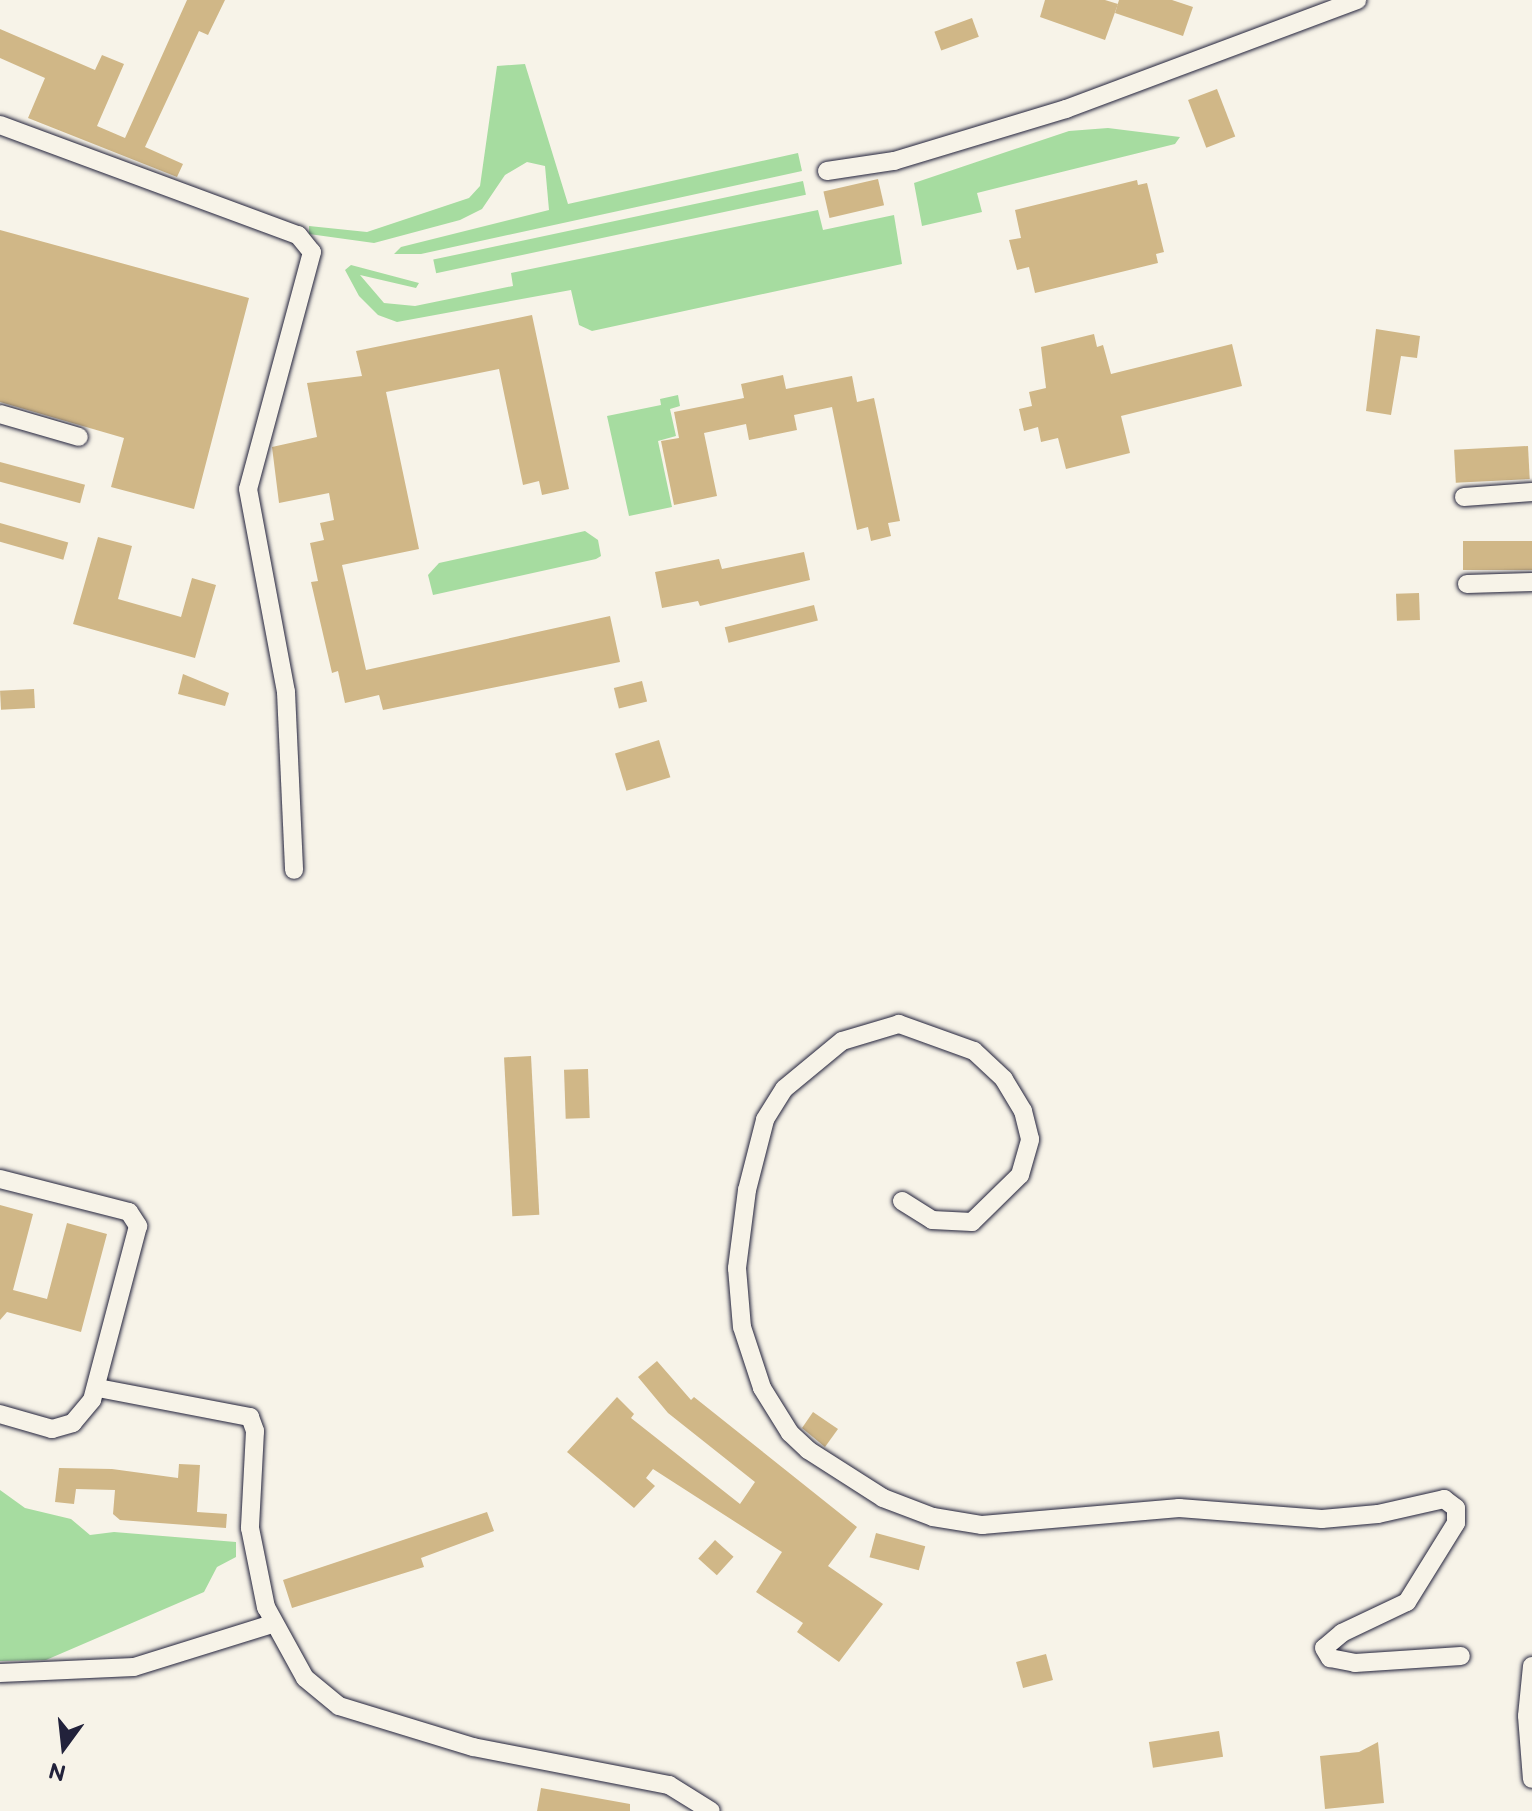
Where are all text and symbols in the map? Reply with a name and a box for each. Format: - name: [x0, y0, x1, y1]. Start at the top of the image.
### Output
- north arrow: [24, 1707, 104, 1787]
- text: N: [46, 1755, 69, 1786]

